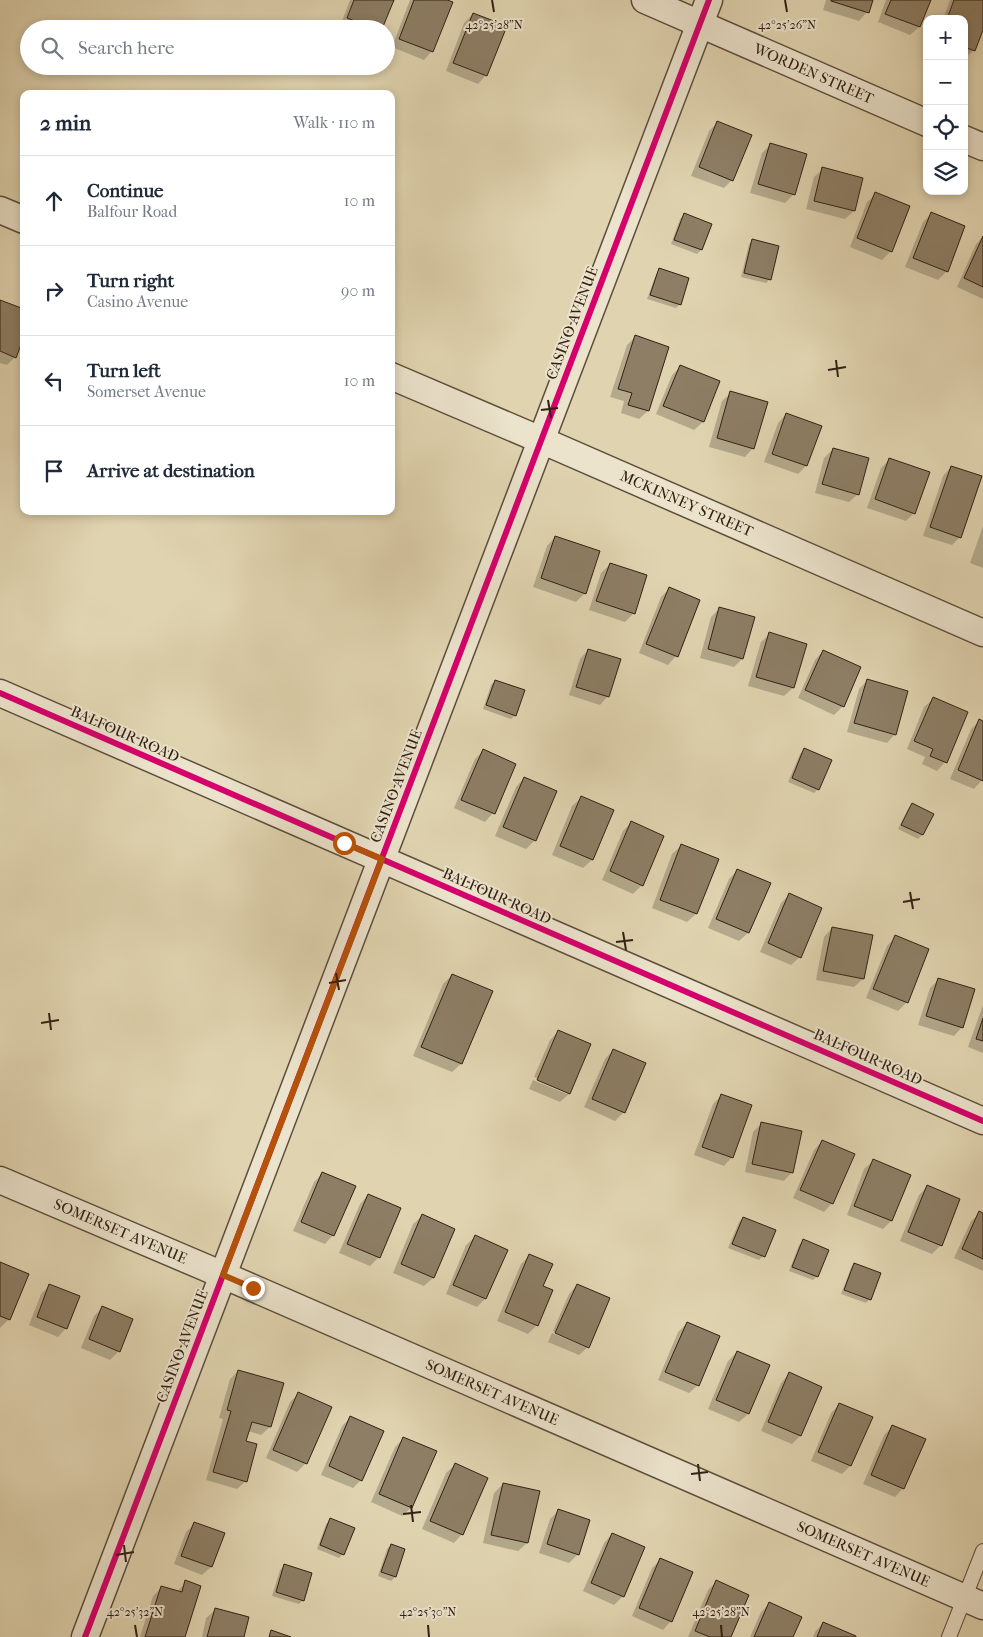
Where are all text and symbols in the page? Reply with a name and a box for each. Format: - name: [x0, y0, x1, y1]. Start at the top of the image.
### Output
- map controls: [923, 15, 968, 195]
- button: +: [923, 15, 968, 60]
- text: 42°25'28"N: [465, 18, 523, 32]
- text: 42°25'26"N: [758, 18, 816, 32]
- search box: [20, 20, 395, 75]
- icon: search: [38, 34, 66, 62]
- text: Search here: [78, 37, 174, 59]
- street label: WORDEN STREET: [750, 39, 877, 108]
- button: −: [923, 60, 968, 105]
- button: locate: [923, 105, 968, 150]
- text: 2 min: [40, 111, 91, 135]
- text: Walk · 110 m: [293, 113, 375, 132]
- button: layers: [923, 150, 968, 195]
- text: Continue: [87, 180, 163, 202]
- icon: ahead: [40, 187, 68, 215]
- text: 10 m: [344, 191, 375, 210]
- text: Balfour Road: [87, 202, 177, 221]
- street label: CASINO AVENUE: [542, 264, 602, 382]
- text: Turn right: [87, 270, 174, 292]
- icon: right: [40, 277, 68, 305]
- text: 90 m: [341, 281, 375, 300]
- text: Casino Avenue: [87, 292, 188, 311]
- text: Turn left: [87, 360, 161, 382]
- icon: left: [40, 367, 68, 395]
- text: 10 m: [344, 371, 375, 390]
- text: Somerset Avenue: [87, 382, 206, 401]
- icon: arrive: [40, 457, 68, 485]
- text: Arrive at destination: [87, 460, 255, 482]
- street label: MCKINNEY STREET: [618, 467, 757, 541]
- street label: BALFOUR ROAD: [68, 702, 182, 766]
- street label: CASINO AVENUE: [366, 727, 426, 845]
- route start: [333, 832, 356, 855]
- street label: BALFOUR ROAD: [440, 864, 554, 928]
- street label: BALFOUR ROAD: [811, 1025, 925, 1089]
- street label: SOMERSET AVENUE: [51, 1195, 190, 1268]
- route end: [242, 1277, 265, 1300]
- street label: CASINO AVENUE: [152, 1287, 212, 1405]
- street label: SOMERSET AVENUE: [423, 1355, 562, 1429]
- street label: SOMERSET AVENUE: [794, 1517, 933, 1591]
- text: 42°25'32"N: [107, 1605, 163, 1619]
- text: 42°25'30"N: [400, 1605, 456, 1619]
- text: 42°25'28"N: [692, 1605, 750, 1619]

